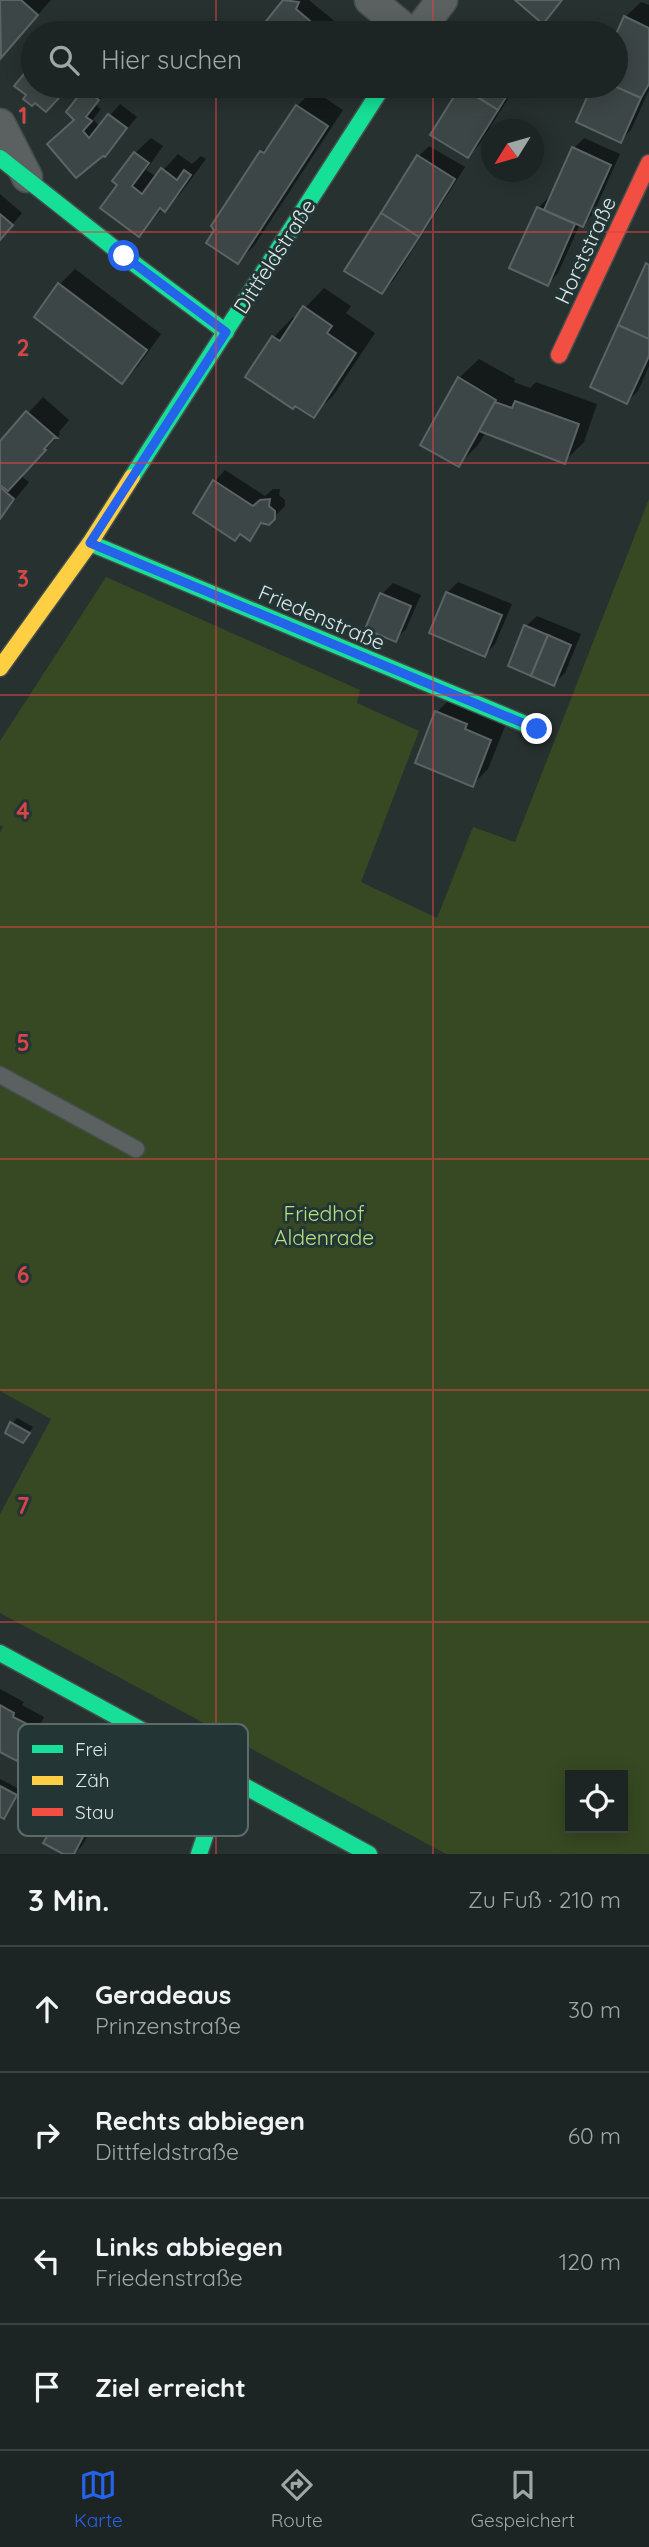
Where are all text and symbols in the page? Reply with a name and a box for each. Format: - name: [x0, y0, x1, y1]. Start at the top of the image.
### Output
- search box: [21, 21, 628, 98]
- icon: search: [45, 41, 83, 79]
- text: Hier suchen: [101, 43, 242, 76]
- text: 1: [19, 101, 27, 130]
- north arrow: [481, 119, 544, 182]
- street label: Horststraße: [549, 192, 621, 308]
- street label: Dittfeldstraße: [227, 194, 321, 318]
- route start: [108, 240, 139, 271]
- text: 2: [16, 333, 30, 362]
- text: 3: [17, 564, 29, 593]
- street label: Friedenstraße: [255, 579, 389, 655]
- route end: [521, 713, 552, 744]
- text: 4: [16, 796, 30, 825]
- text: 5: [16, 1028, 30, 1057]
- park label: Friedhof Aldenrade: [274, 1200, 374, 1250]
- text: 6: [17, 1260, 29, 1289]
- text: 7: [17, 1491, 30, 1520]
- legend: [18, 1724, 248, 1836]
- text: Frei: [75, 1737, 107, 1761]
- text: Zäh: [75, 1768, 110, 1792]
- map controls: [565, 1770, 628, 1833]
- button: locate: [565, 1770, 628, 1833]
- text: Stau: [75, 1800, 114, 1824]
- text: 3 Min.: [28, 1881, 110, 1919]
- text: Zu Fuß · 210 m: [468, 1885, 621, 1914]
- text: Geradeaus: [95, 1978, 231, 2011]
- icon: ahead: [28, 1990, 66, 2028]
- text: 30 m: [568, 1995, 621, 2024]
- text: Prinzenstraße: [95, 2011, 241, 2040]
- text: Rechts abbiegen: [95, 2104, 305, 2137]
- icon: right: [28, 2116, 66, 2154]
- text: 60 m: [568, 2121, 621, 2150]
- text: Dittfeldstraße: [95, 2137, 239, 2166]
- text: Links abbiegen: [95, 2230, 283, 2263]
- icon: left: [28, 2242, 66, 2280]
- text: 120 m: [559, 2247, 621, 2276]
- text: Friedenstraße: [95, 2263, 243, 2292]
- icon: arrive: [28, 2368, 66, 2406]
- text: Ziel erreicht: [95, 2371, 246, 2404]
- tab: Karte: [74, 2466, 123, 2532]
- tab: Route: [271, 2466, 323, 2532]
- tab: Gespeichert: [471, 2466, 575, 2532]

